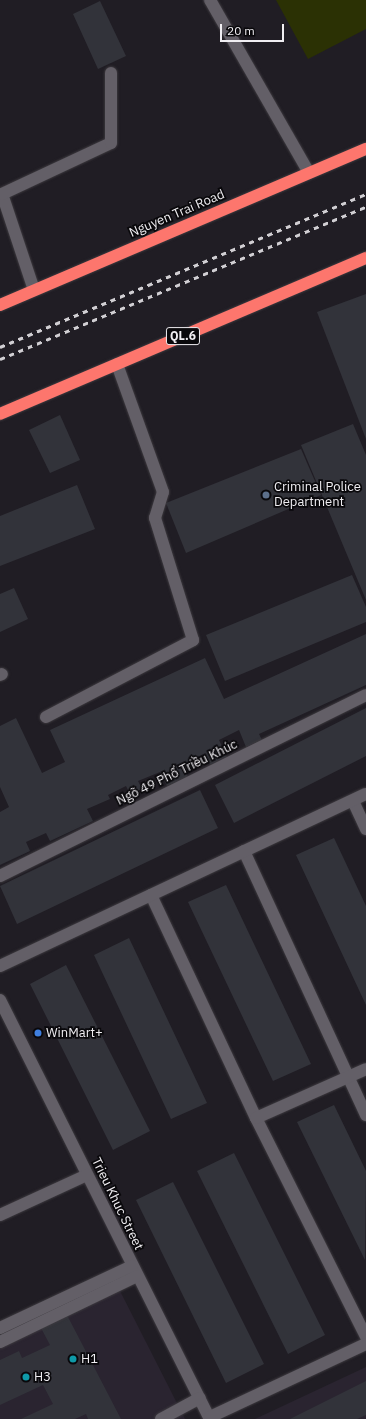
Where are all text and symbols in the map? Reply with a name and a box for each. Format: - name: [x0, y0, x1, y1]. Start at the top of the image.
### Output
- scale bar: [222, 16, 286, 42]
- text: 20 m: [227, 23, 255, 38]
- street label: Nguyen Trai Road: [127, 187, 227, 241]
- road number: QL.6: [165, 326, 201, 346]
- place label: Criminal Police Department: [274, 480, 361, 511]
- marker: Criminal Police Department: [261, 490, 271, 500]
- street label: Ngõ 49 Phố Triều Khúc: [114, 737, 240, 809]
- place label: WinMart+: [46, 1025, 103, 1041]
- marker: WinMart+: [33, 1028, 43, 1038]
- street label: Trieu Khuc Street: [88, 1155, 146, 1253]
- place label: H1: [81, 1351, 98, 1367]
- marker: H1: [68, 1354, 78, 1364]
- place label: H3: [34, 1369, 51, 1385]
- marker: H3: [21, 1372, 31, 1382]

